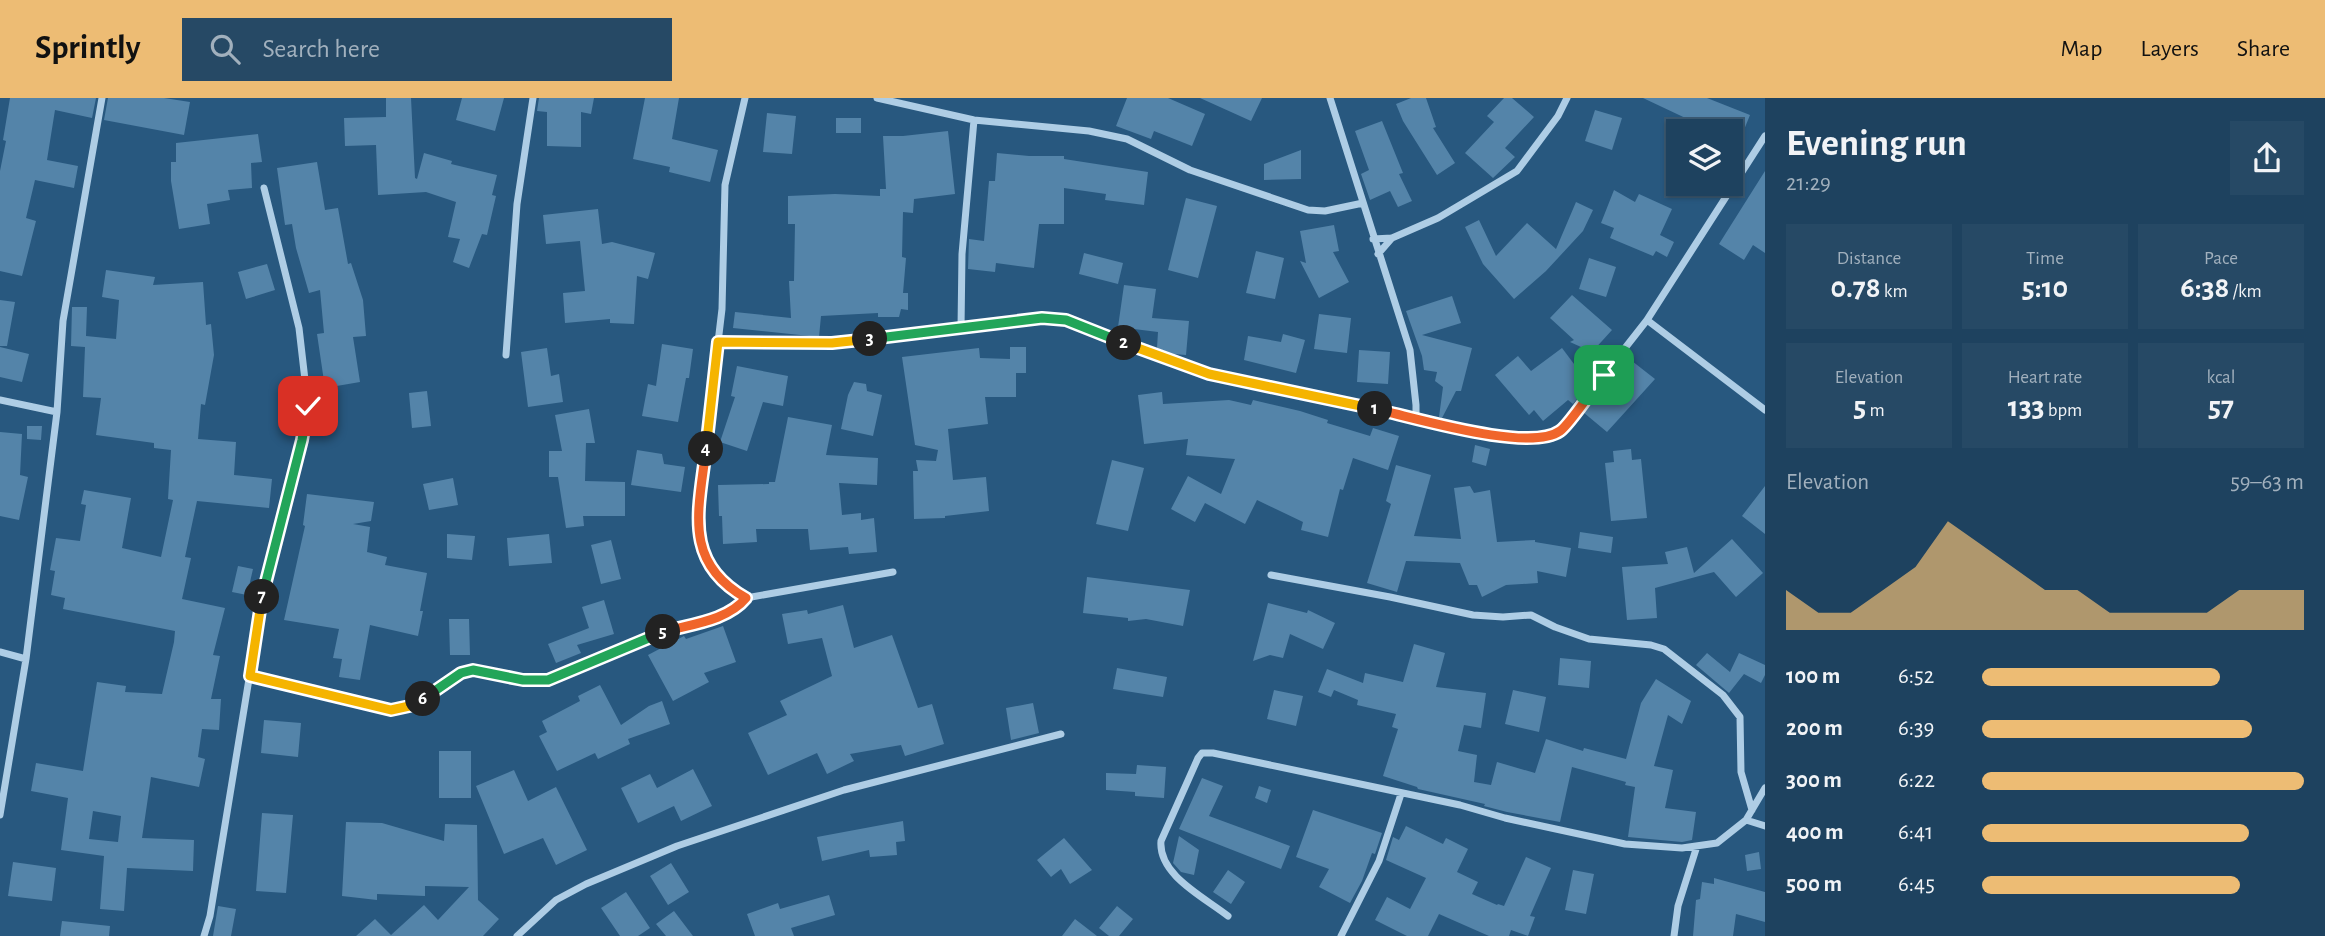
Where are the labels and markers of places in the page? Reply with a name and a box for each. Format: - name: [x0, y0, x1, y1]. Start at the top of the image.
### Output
- pin: 3: [852, 322, 888, 356]
- pin: 2: [1106, 326, 1142, 360]
- pin: [1574, 345, 1634, 405]
- pin: [278, 376, 338, 436]
- pin: 1: [1358, 392, 1392, 426]
- pin: 4: [688, 432, 724, 466]
- pin: 7: [244, 580, 280, 614]
- pin: 5: [646, 614, 680, 650]
- pin: 6: [406, 682, 440, 716]

